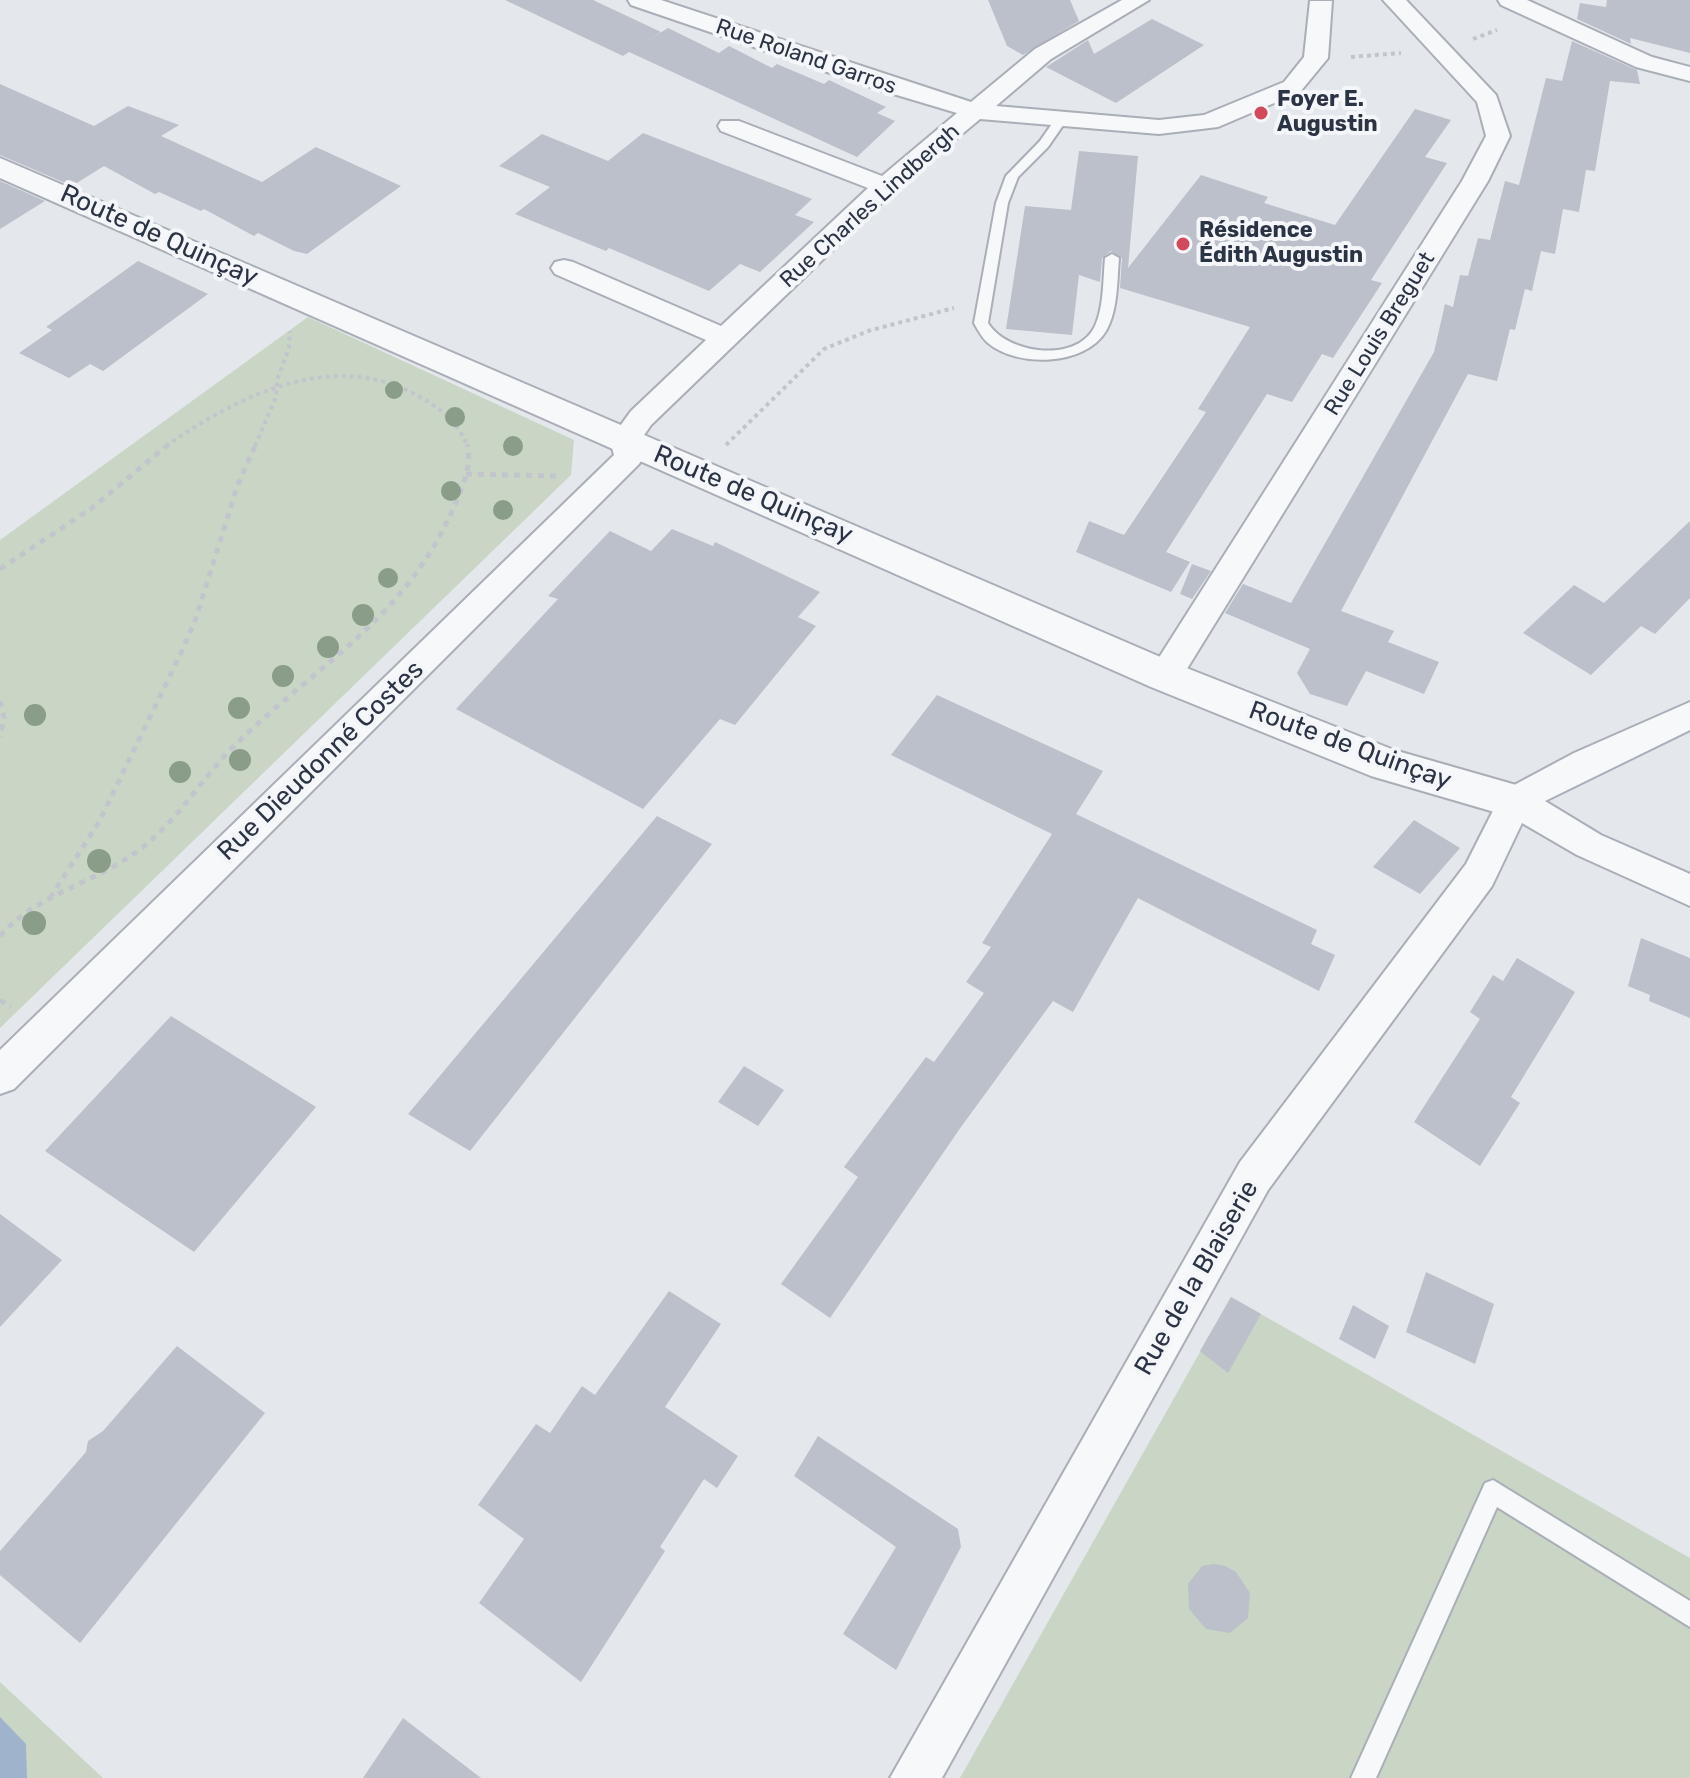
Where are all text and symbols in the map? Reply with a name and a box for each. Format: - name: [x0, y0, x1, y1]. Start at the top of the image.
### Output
- street label: Rue Roland Garros: [712, 14, 900, 100]
- place label: Foyer E. Augustin: [1277, 87, 1378, 138]
- marker: Foyer E. Augustin: [1252, 104, 1270, 122]
- street label: Rue Charles Lindbergh: [775, 118, 965, 294]
- street label: Route de Quinçay: [55, 178, 263, 294]
- place label: Résidence Édith Augustin: [1199, 218, 1363, 270]
- marker: Résidence Édith Augustin: [1174, 235, 1192, 253]
- street label: Rue Louis Breguet: [1319, 247, 1441, 421]
- street label: Route de Quinçay: [649, 439, 857, 551]
- street label: Rue Dieudonné Costes: [211, 654, 431, 868]
- street label: Route de Quinçay: [1245, 695, 1455, 797]
- street label: Rue de la Blaiserie: [1129, 1175, 1265, 1381]

